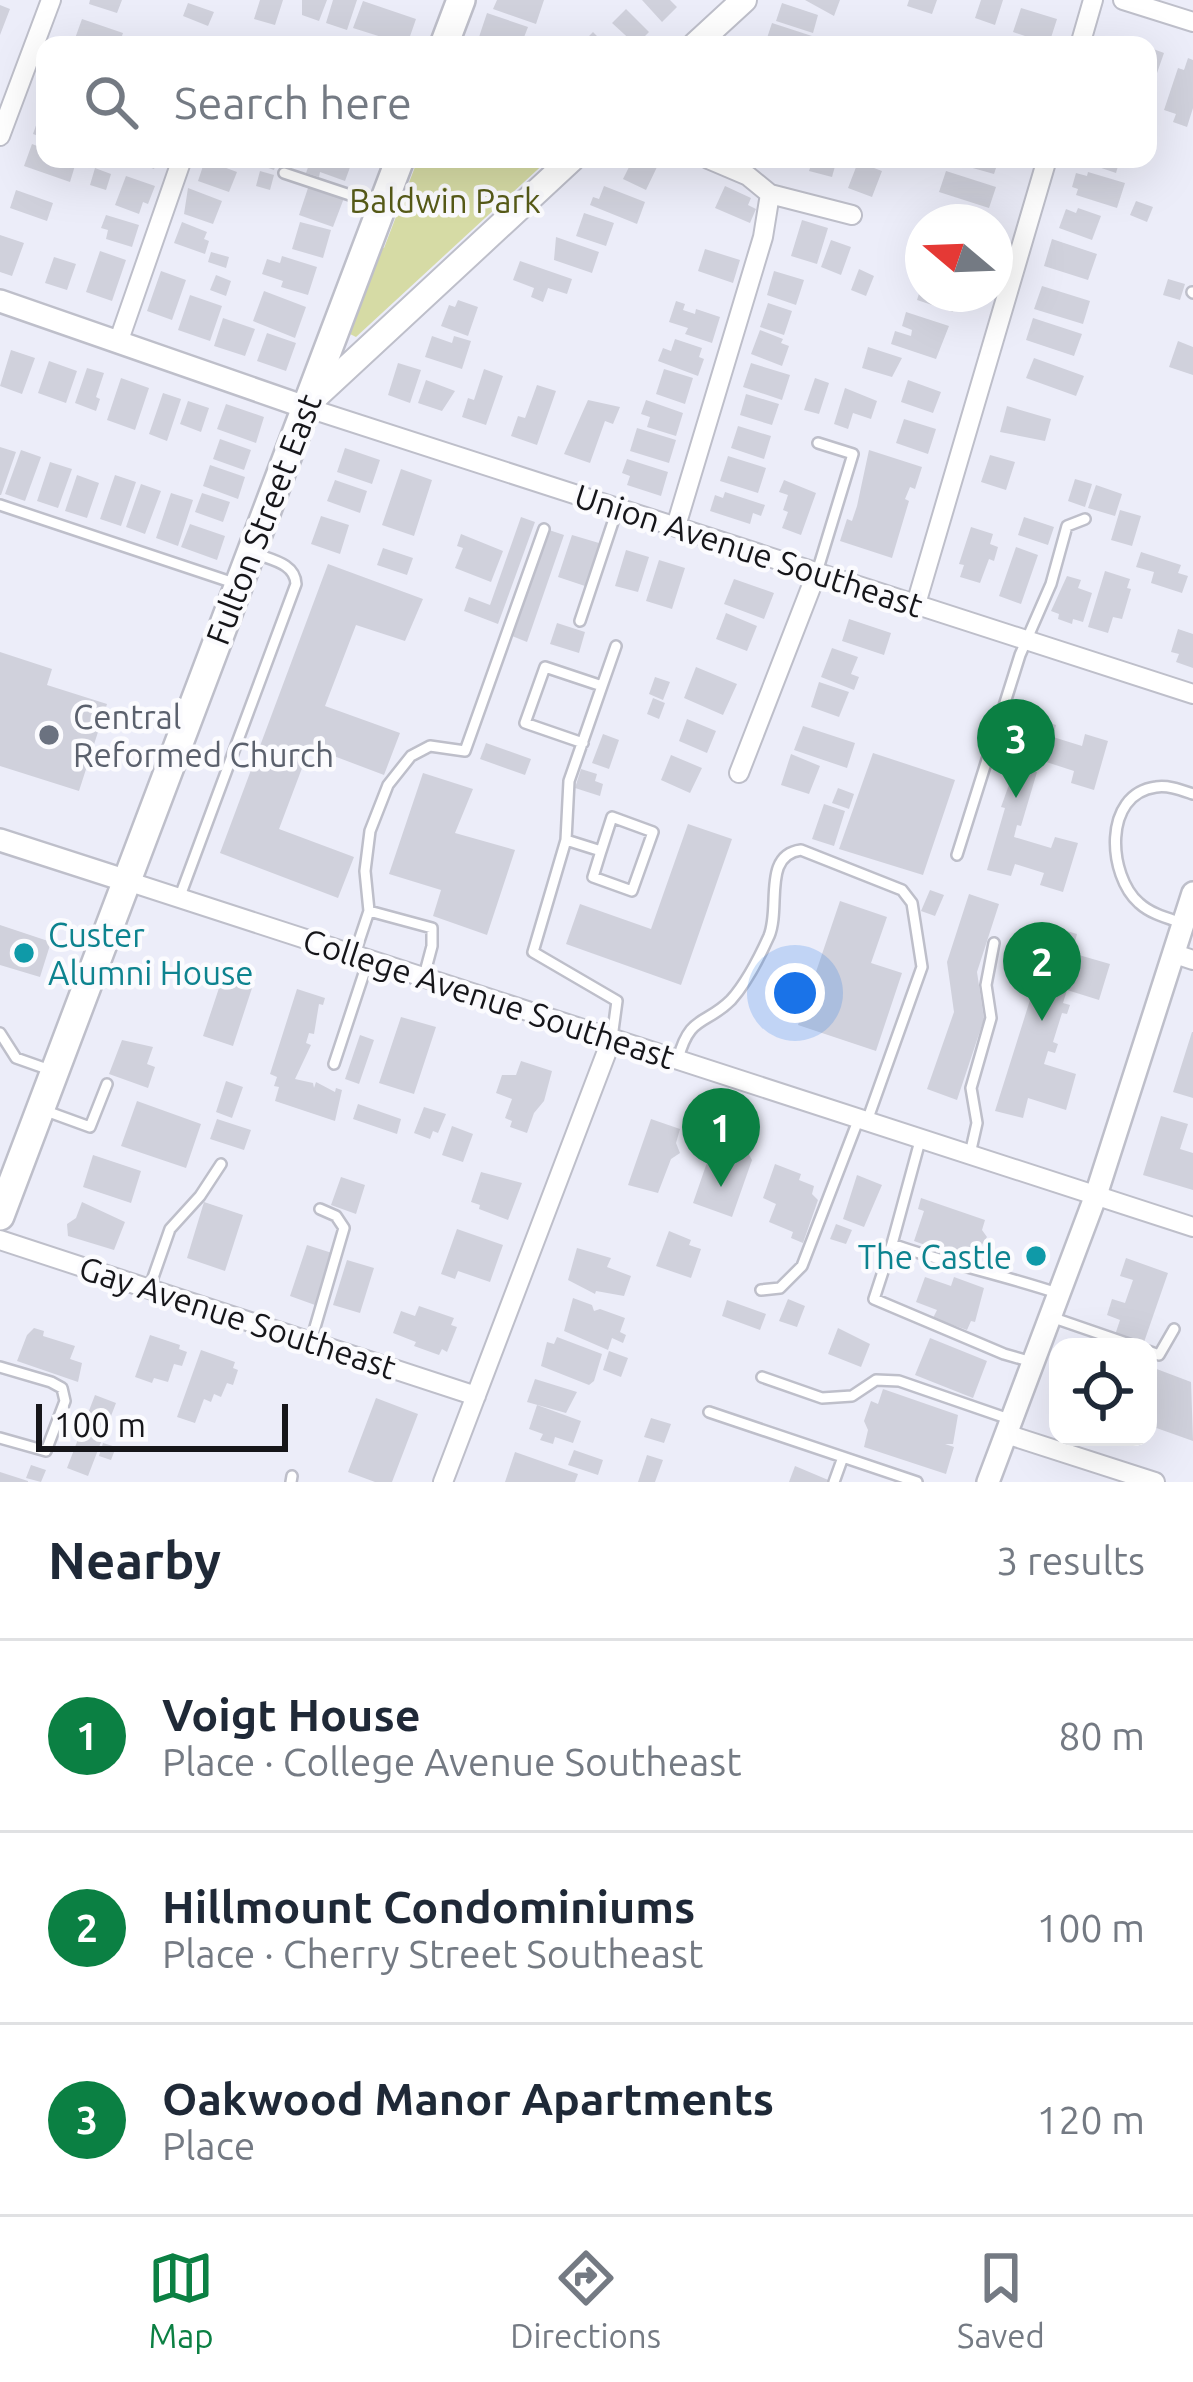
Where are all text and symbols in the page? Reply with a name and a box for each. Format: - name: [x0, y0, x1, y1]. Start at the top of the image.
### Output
- search box: [36, 36, 1157, 168]
- icon: search: [78, 69, 144, 135]
- text: Search here: [174, 77, 412, 128]
- park label: Baldwin Park: [349, 182, 541, 219]
- north arrow: [905, 204, 1013, 312]
- street label: Fulton Street East: [198, 388, 328, 650]
- street label: Union Avenue Southeast: [570, 476, 928, 624]
- place label: Central Reformed Church: [73, 698, 334, 773]
- pin: 3: [977, 699, 1055, 798]
- marker: Central Reformed Church: [36, 722, 62, 748]
- place label: Custer Alumni House: [48, 916, 254, 991]
- street label: College Avenue Southeast: [299, 920, 679, 1076]
- pin: 2: [1003, 922, 1081, 1021]
- marker: Custer Alumni House: [11, 940, 37, 966]
- your location: [765, 963, 825, 1023]
- pin: 1: [682, 1088, 760, 1187]
- place label: The Castle: [858, 1238, 1012, 1275]
- marker: The Castle: [1023, 1243, 1049, 1269]
- street label: Gay Avenue Southeast: [75, 1248, 401, 1386]
- map controls: [1049, 1338, 1157, 1446]
- button: locate: [1049, 1338, 1157, 1446]
- scale bar: [36, 1398, 288, 1451]
- text: 100 m: [54, 1406, 146, 1443]
- text: Nearby: [48, 1531, 221, 1589]
- text: 3 results: [996, 1539, 1145, 1582]
- text: Voigt House: [162, 1689, 421, 1740]
- text: 1: [76, 1714, 98, 1757]
- text: 80 m: [1058, 1714, 1145, 1757]
- text: Place · College Avenue Southeast: [162, 1740, 741, 1783]
- text: Hillmount Condominiums: [162, 1881, 695, 1932]
- text: 2: [76, 1906, 98, 1949]
- text: 100 m: [1036, 1906, 1145, 1949]
- text: Place · Cherry Street Southeast: [162, 1932, 703, 1975]
- text: Oakwood Manor Apartments: [162, 2073, 774, 2124]
- text: 3: [76, 2098, 98, 2141]
- text: 120 m: [1036, 2098, 1145, 2141]
- text: Place: [162, 2124, 255, 2167]
- tab: Map: [148, 2245, 214, 2354]
- tab: Directions: [510, 2245, 661, 2354]
- tab: Saved: [957, 2245, 1045, 2354]

